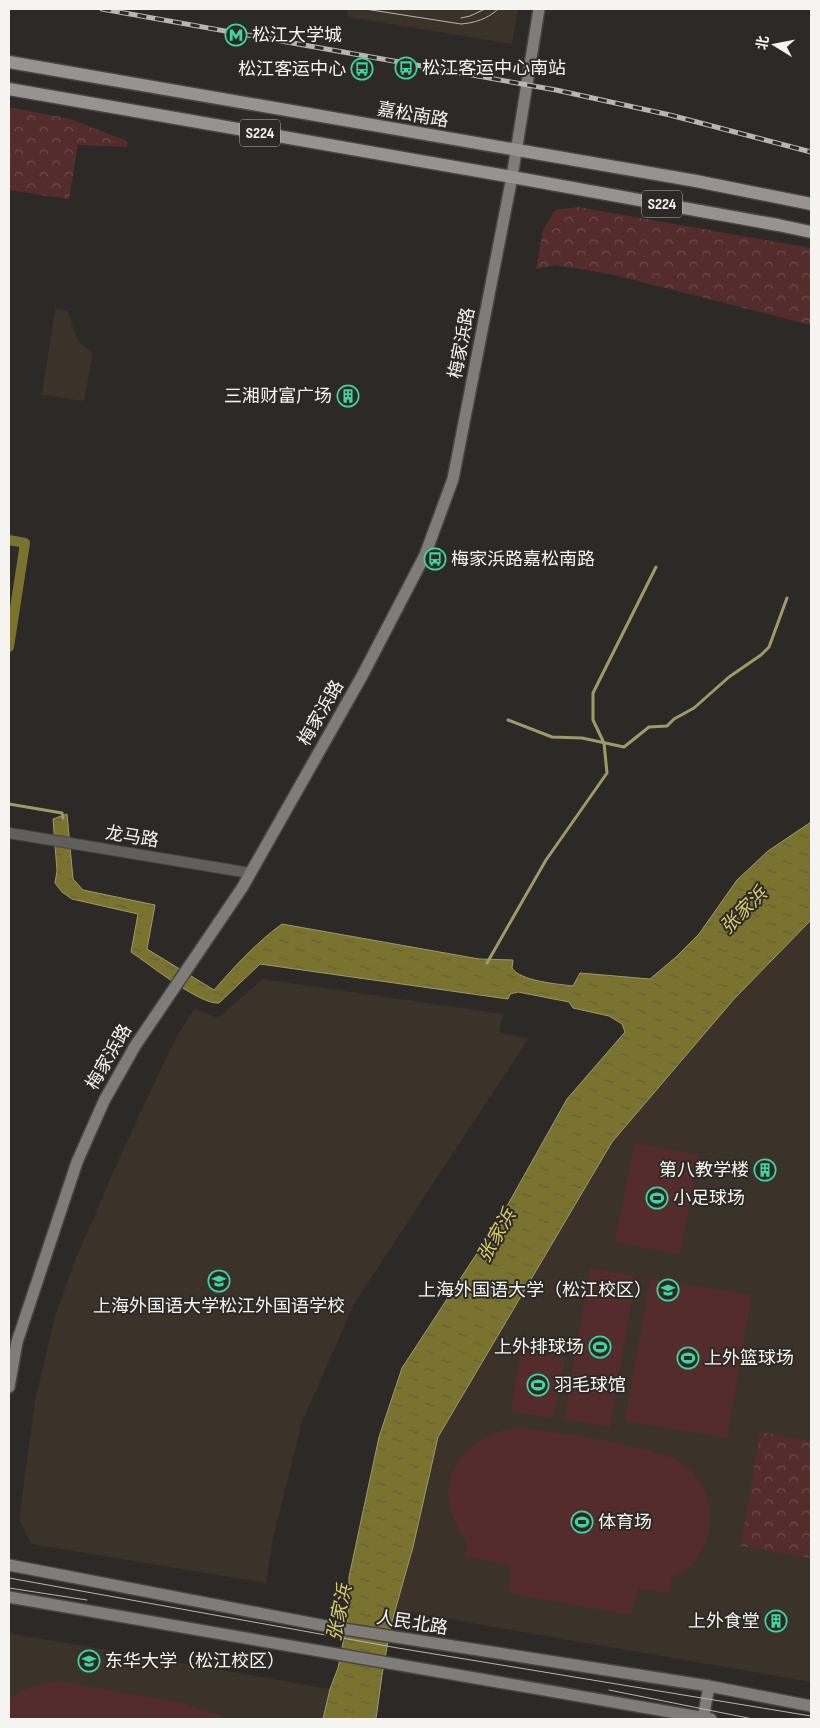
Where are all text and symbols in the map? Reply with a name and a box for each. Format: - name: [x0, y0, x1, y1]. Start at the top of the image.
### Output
- north arrow: [750, 20, 800, 70]
- metro station icon: 松江大学城: [224, 23, 248, 47]
- place label: 松江大学城: [252, 25, 342, 46]
- text: 北: [753, 34, 772, 51]
- bus stop icon: 松江客运中心南站: [394, 56, 418, 80]
- bus stop icon: 松江客运中心: [350, 57, 374, 81]
- place label: 松江客运中心南站: [422, 58, 566, 79]
- place label: 松江客运中心: [238, 59, 346, 80]
- street label: 嘉松南路: [376, 98, 450, 132]
- road number: S224: [240, 120, 280, 146]
- road number: S224: [642, 190, 682, 218]
- street label: 梅家浜路: [445, 306, 479, 380]
- building icon: 三湘财富广场: [336, 384, 360, 408]
- place label: 三湘财富广场: [224, 386, 332, 407]
- bus stop icon: 梅家浜路嘉松南路: [423, 547, 447, 571]
- place label: 梅家浜路嘉松南路: [451, 549, 595, 570]
- street label: 梅家浜路: [294, 677, 348, 749]
- street label: 龙马路: [104, 822, 160, 852]
- water label: 张家浜: [716, 881, 774, 939]
- street label: 梅家浜路: [82, 1021, 136, 1093]
- building icon: 第八教学楼: [753, 1158, 777, 1182]
- place label: 第八教学楼: [659, 1160, 749, 1181]
- sports icon: 小足球场: [645, 1186, 669, 1210]
- place label: 小足球场: [673, 1188, 745, 1209]
- water label: 张家浜: [473, 1204, 522, 1266]
- school or university icon: 上海外国语大学松江外国语学校: [207, 1269, 231, 1293]
- school or university icon: 上海外国语大学（松江校区）: [656, 1278, 680, 1302]
- place label: 上海外国语大学（松江校区）: [418, 1280, 652, 1301]
- place label: 上海外国语大学松江外国语学校: [93, 1296, 345, 1317]
- sports icon: 上外排球场: [588, 1335, 612, 1359]
- place label: 上外排球场: [494, 1337, 584, 1358]
- sports icon: 上外篮球场: [676, 1346, 700, 1370]
- place label: 上外篮球场: [704, 1348, 794, 1369]
- sports icon: 羽毛球馆: [526, 1373, 550, 1397]
- place label: 羽毛球馆: [554, 1375, 626, 1396]
- sports icon: 体育场: [570, 1510, 594, 1534]
- place label: 体育场: [598, 1512, 652, 1533]
- water label: 张家浜: [323, 1581, 358, 1643]
- street label: 人民北路: [375, 1607, 449, 1639]
- building icon: 上外食堂: [764, 1609, 788, 1633]
- place label: 上外食堂: [688, 1611, 760, 1632]
- school or university icon: 东华大学（松江校区）: [77, 1649, 101, 1673]
- place label: 东华大学（松江校区）: [105, 1651, 285, 1672]

